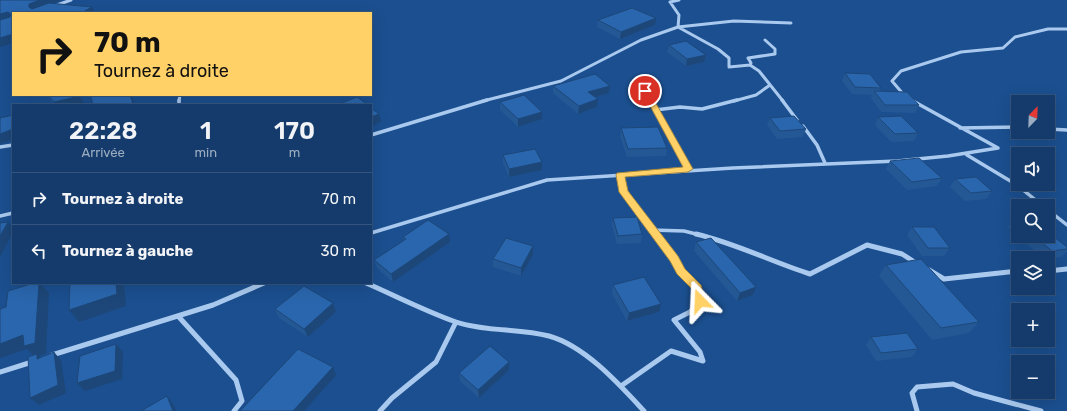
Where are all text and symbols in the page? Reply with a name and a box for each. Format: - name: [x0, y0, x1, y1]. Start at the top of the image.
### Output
- text: 70 m: [94, 26, 161, 59]
- icon: right: [28, 28, 80, 80]
- text: Tournez à droite: [94, 60, 229, 82]
- pin: [628, 74, 662, 108]
- icon: arrive: [634, 80, 656, 102]
- north arrow: [1011, 95, 1055, 139]
- map controls: [1011, 95, 1055, 399]
- text: 22:28: [69, 117, 137, 145]
- text: 1: [200, 117, 211, 145]
- text: 170: [274, 117, 315, 145]
- text: Arrivée: [82, 145, 125, 160]
- text: min: [194, 145, 217, 160]
- text: m: [289, 145, 300, 160]
- button: sound: [1011, 147, 1055, 191]
- icon: right: [28, 188, 50, 210]
- text: Tournez à droite: [62, 190, 183, 208]
- text: 70 m: [322, 190, 356, 208]
- button: search: [1011, 199, 1055, 243]
- icon: left: [28, 240, 50, 262]
- text: Tournez à gauche: [62, 242, 193, 260]
- text: 30 m: [320, 242, 356, 260]
- button: layers: [1011, 251, 1055, 295]
- position arrow: [679, 280, 721, 322]
- button: +: [1011, 303, 1055, 347]
- button: −: [1011, 355, 1055, 399]

